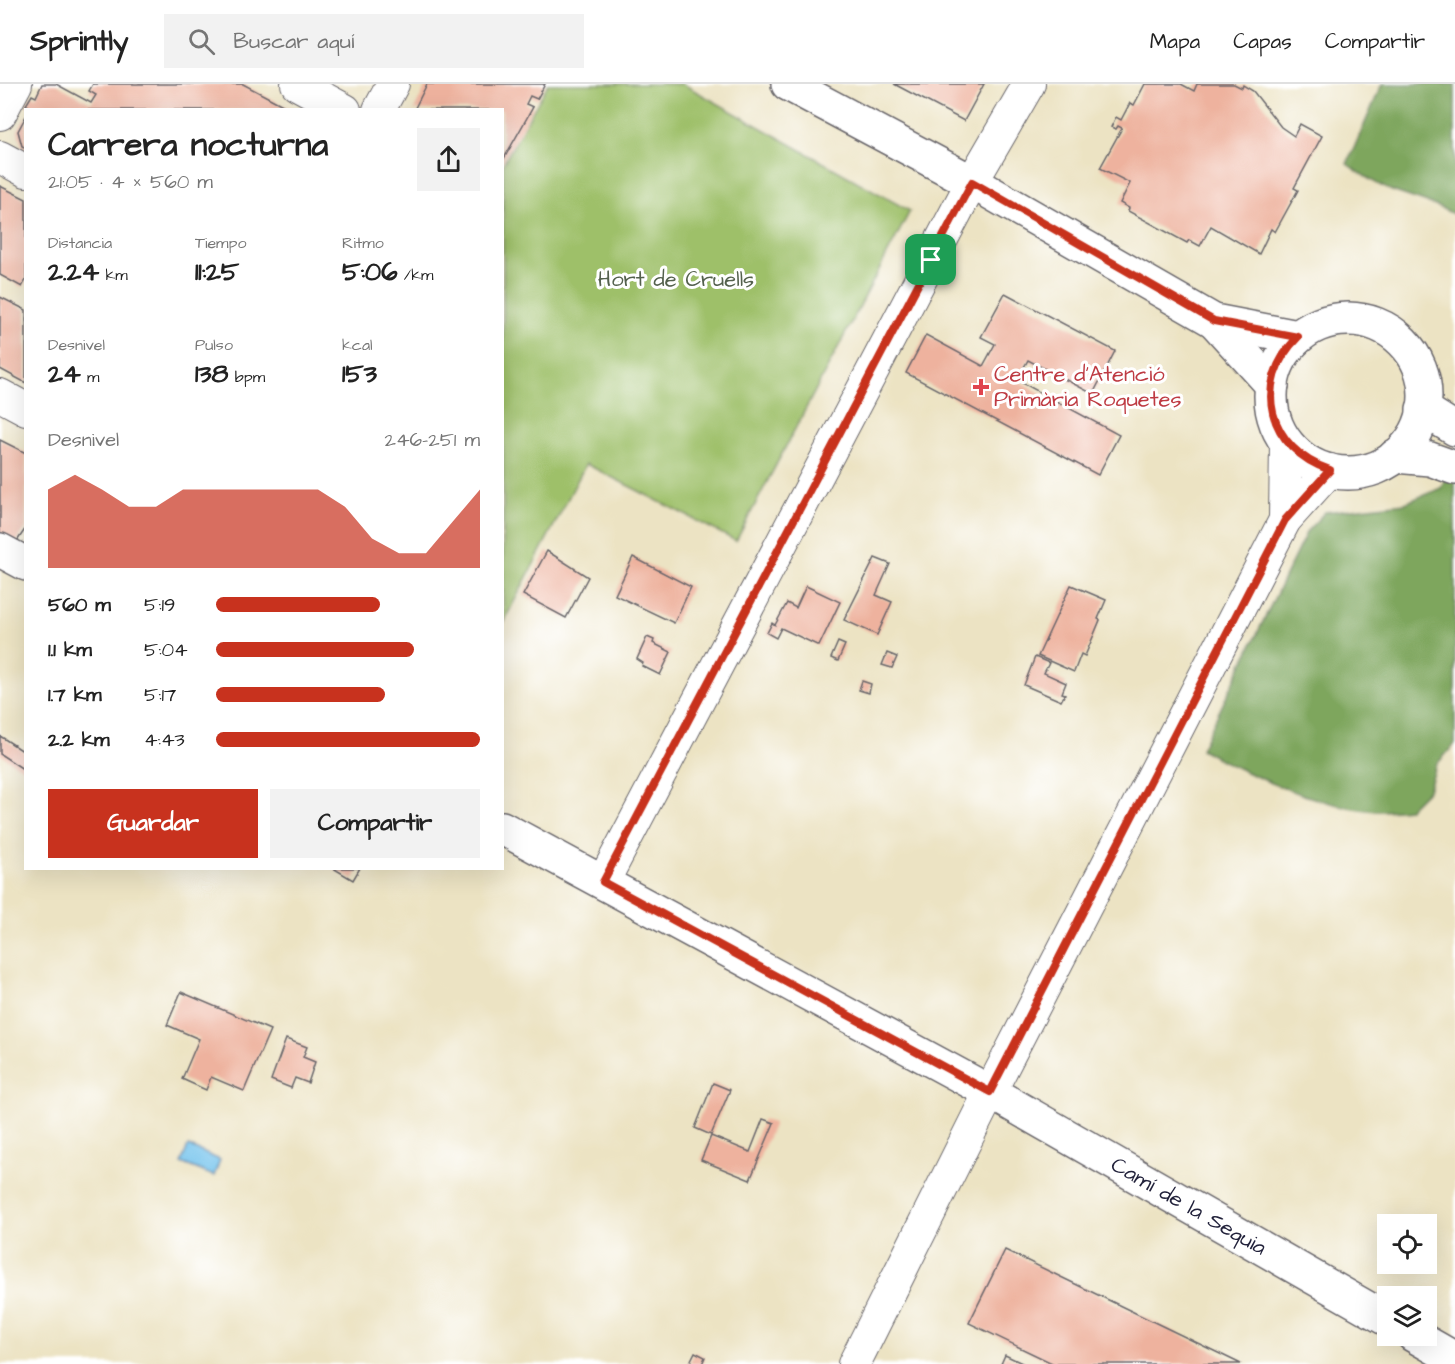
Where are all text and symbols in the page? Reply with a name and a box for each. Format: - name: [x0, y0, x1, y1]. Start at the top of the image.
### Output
- search box: [164, 14, 584, 68]
- text: Sprintly: [30, 22, 128, 61]
- icon: search: [185, 25, 218, 58]
- text: Buscar aquí: [233, 26, 354, 57]
- text: Mapa: [1150, 27, 1200, 56]
- text: Capas: [1233, 27, 1292, 56]
- text: Compartir: [1325, 27, 1425, 56]
- text: Carrera nocturna: [48, 122, 328, 168]
- button: share: [417, 128, 480, 191]
- text: 21:05 · 4 × 560 m: [48, 168, 213, 196]
- text: Distancia: [48, 232, 112, 254]
- text: Tiempo: [195, 232, 246, 254]
- text: Ritmo: [342, 232, 384, 254]
- pin: [905, 234, 956, 285]
- icon: arrive: [914, 243, 947, 276]
- text: 2.24: [48, 254, 99, 290]
- text: 11:25: [195, 254, 239, 290]
- text: 5:06: [342, 254, 397, 290]
- text: km: [99, 264, 128, 286]
- text: /km: [397, 264, 433, 286]
- park label: Hort de Cruells: [598, 264, 754, 295]
- text: Desnivel: [48, 334, 105, 356]
- text: Pulso: [195, 334, 233, 356]
- text: kcal: [342, 334, 373, 356]
- text: 24: [48, 356, 81, 392]
- text: 138: [195, 356, 228, 392]
- text: 153: [342, 356, 377, 392]
- place label: Centre d'Atenció Primària Roquetes: [994, 359, 1182, 415]
- text: m: [81, 366, 99, 388]
- text: bpm: [228, 366, 265, 388]
- marker: Centre d'Atenció Primària Roquetes: [972, 378, 990, 396]
- text: Desnivel: [48, 426, 119, 454]
- text: 246–251 m: [384, 426, 480, 454]
- text: 560 m: [48, 591, 111, 619]
- text: 5:19: [144, 591, 175, 619]
- text: 1.1 km: [48, 636, 92, 664]
- text: 5:04: [144, 636, 188, 664]
- text: 1.7 km: [48, 681, 102, 709]
- text: 5:17: [144, 681, 176, 709]
- text: 2.2 km: [48, 726, 110, 754]
- text: 4:43: [144, 726, 185, 754]
- button: Guardar: [48, 789, 258, 858]
- button: Compartir: [270, 789, 480, 858]
- street label: Camí de la Sequia: [1105, 1149, 1272, 1263]
- map controls: [1377, 1214, 1437, 1346]
- button: locate: [1377, 1214, 1437, 1274]
- button: layers: [1377, 1286, 1437, 1346]

